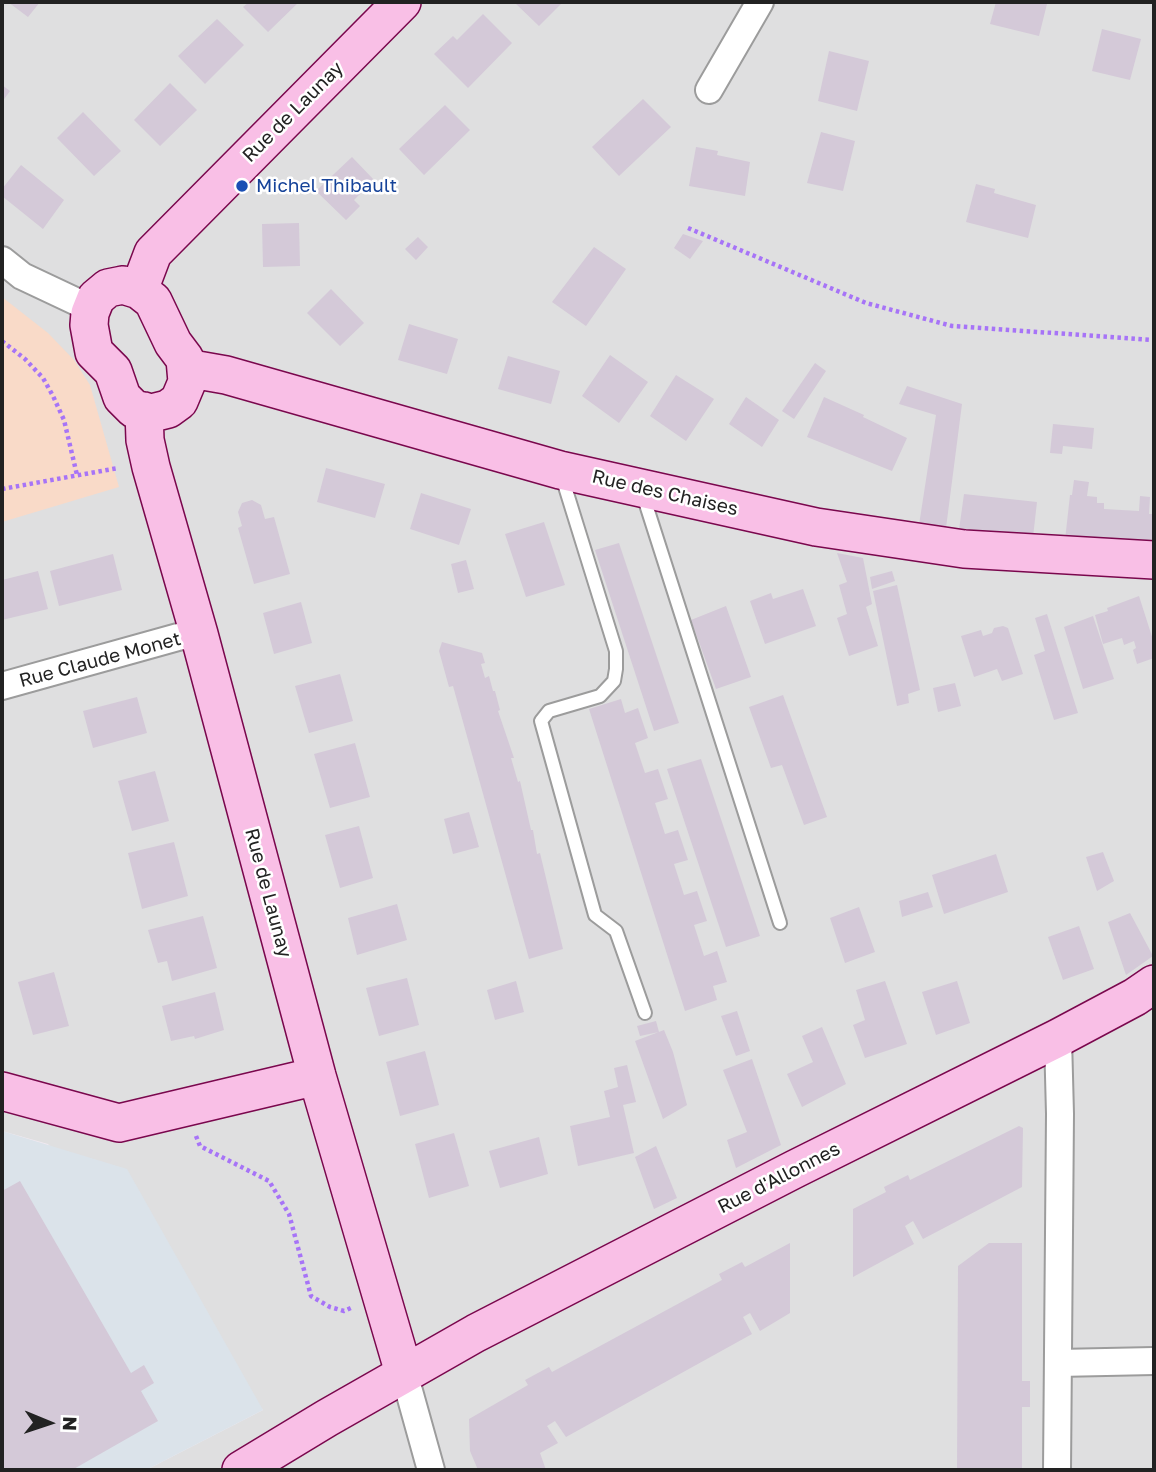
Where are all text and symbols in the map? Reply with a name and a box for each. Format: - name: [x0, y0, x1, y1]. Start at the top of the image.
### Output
- street label: Rue de Launay: [238, 57, 348, 167]
- place label: Michel Thibault: [256, 175, 397, 197]
- marker: Michel Thibault: [234, 178, 250, 194]
- street label: Rue des Chaises: [590, 465, 740, 521]
- street label: Rue Claude Monet: [17, 627, 183, 693]
- street label: Rue de Launay: [240, 826, 296, 960]
- street label: Rue d'Allonnes: [714, 1137, 844, 1219]
- north arrow: [14, 1388, 84, 1458]
- text: N: [59, 1416, 82, 1431]

